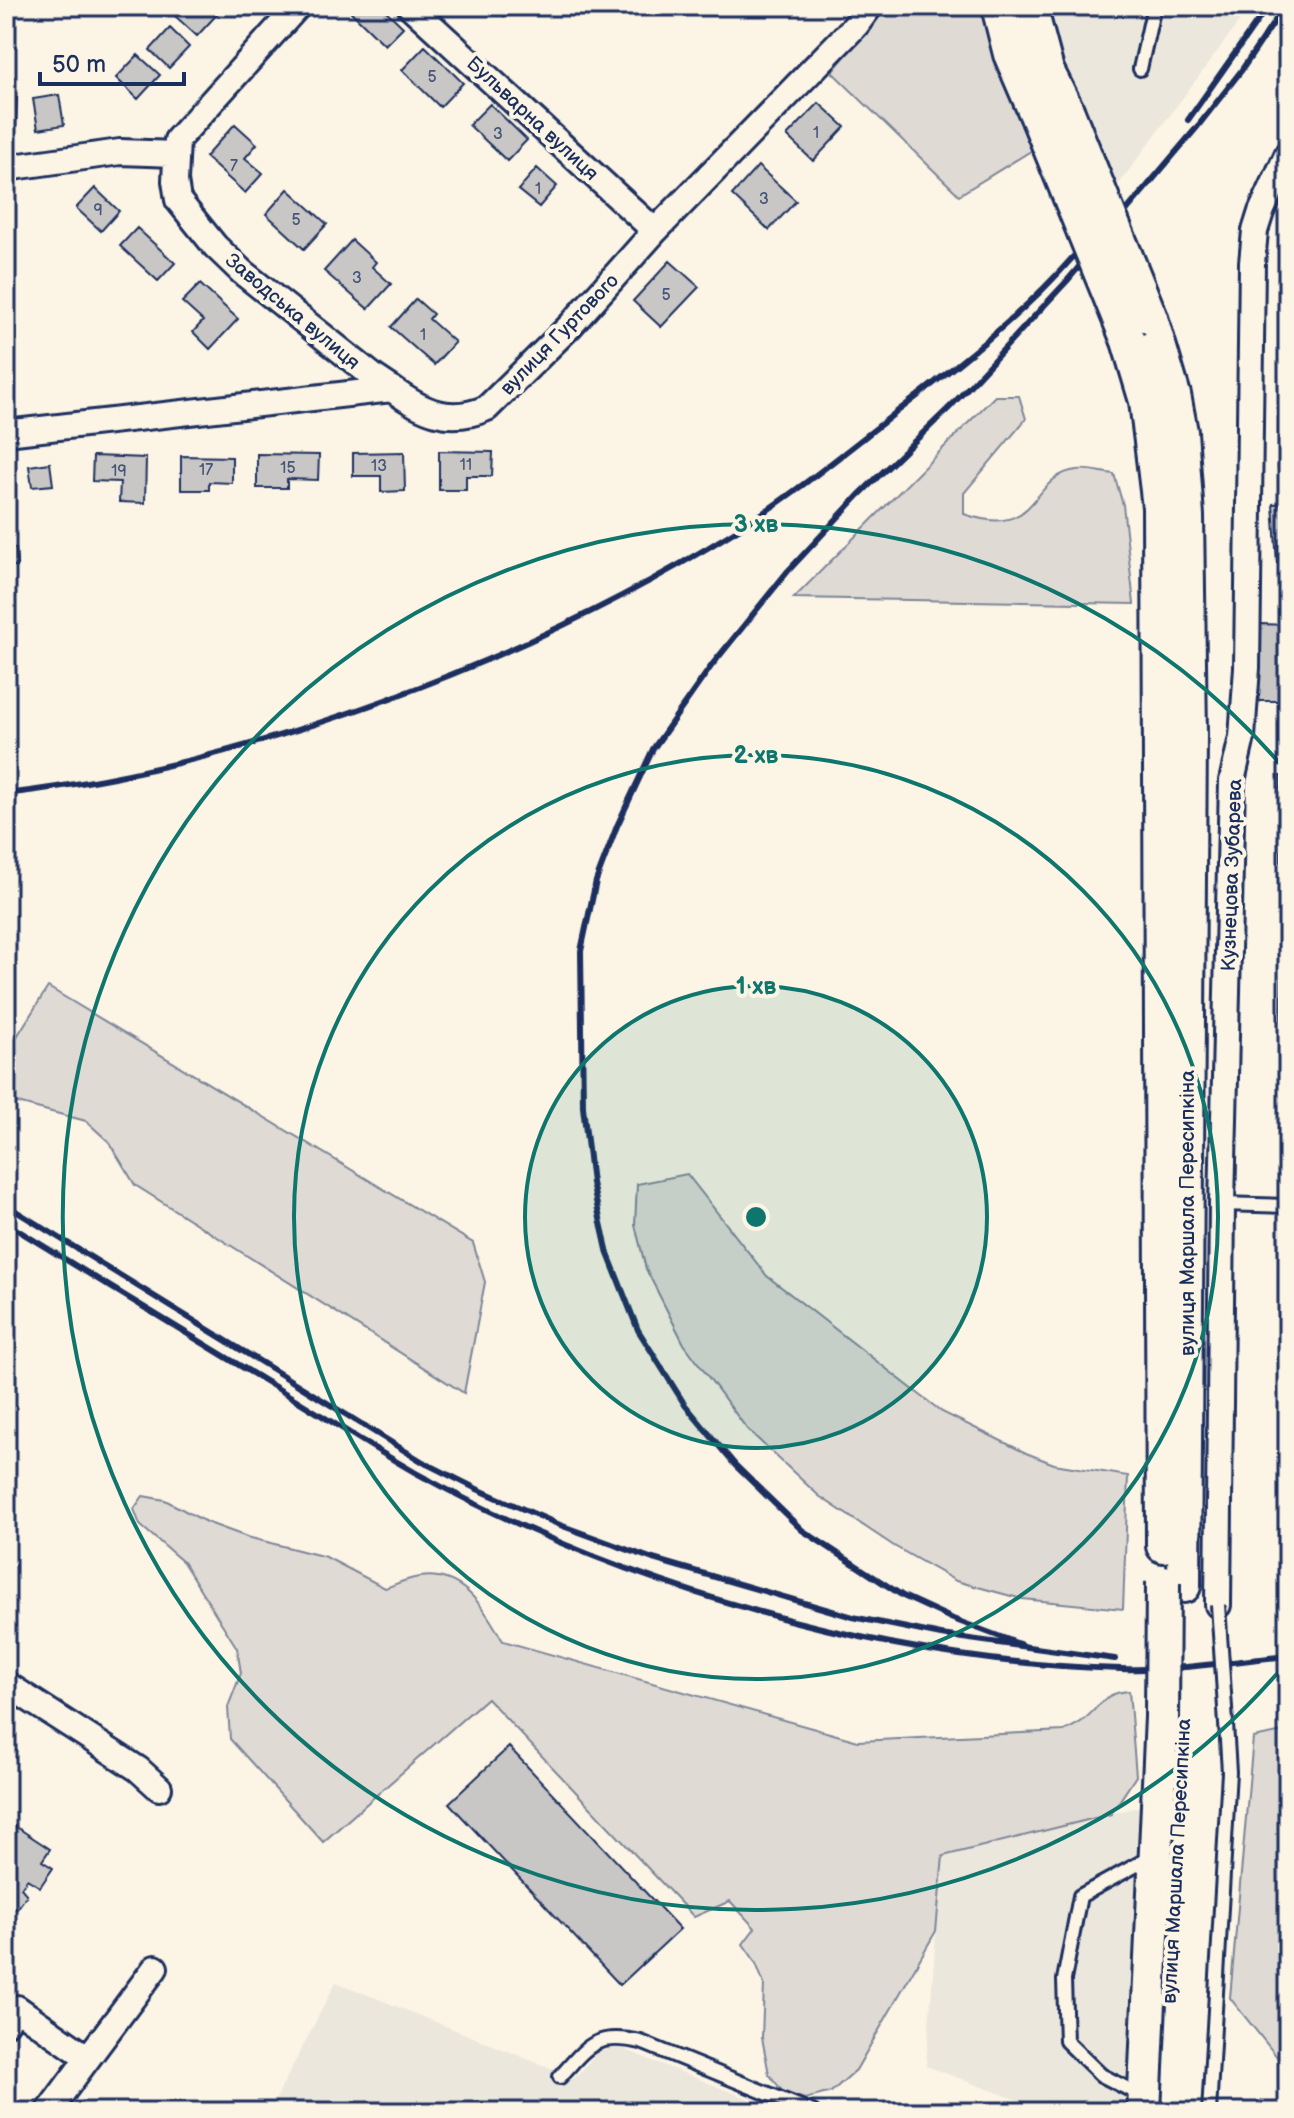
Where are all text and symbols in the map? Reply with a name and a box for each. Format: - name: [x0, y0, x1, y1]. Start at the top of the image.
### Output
- scale bar: [40, 36, 184, 86]
- text: 50 m: [52, 50, 106, 79]
- street label: Бульварна вулиця: [461, 51, 603, 186]
- house number: 5: [427, 68, 437, 87]
- house number: 1: [813, 124, 819, 143]
- house number: 3: [493, 125, 503, 144]
- house number: 7: [230, 157, 238, 176]
- house number: 1: [535, 180, 541, 199]
- house number: 3: [759, 190, 769, 209]
- house number: 9: [93, 201, 103, 220]
- house number: 5: [291, 211, 301, 230]
- street label: Заводська вулиця: [220, 248, 365, 375]
- house number: 3: [352, 269, 362, 288]
- street label: вулиця Гуртового: [496, 269, 624, 400]
- house number: 5: [661, 286, 671, 305]
- house number: 1: [420, 326, 426, 345]
- house number: 11: [460, 456, 472, 475]
- house number: 13: [371, 457, 387, 476]
- house number: 15: [280, 459, 296, 478]
- house number: 17: [199, 461, 213, 480]
- house number: 19: [111, 462, 127, 481]
- text: 3 хв: [734, 510, 778, 539]
- text: 2 хв: [734, 741, 778, 770]
- street label: Кузнецова Зубарева: [1217, 778, 1247, 972]
- text: 1 хв: [736, 972, 776, 1001]
- street label: вулиця Маршала Пересипкіна: [1176, 1070, 1200, 1356]
- centre of rings: [742, 1203, 770, 1231]
- street label: вулиця Маршала Пересипкіна: [1158, 1717, 1196, 2004]

